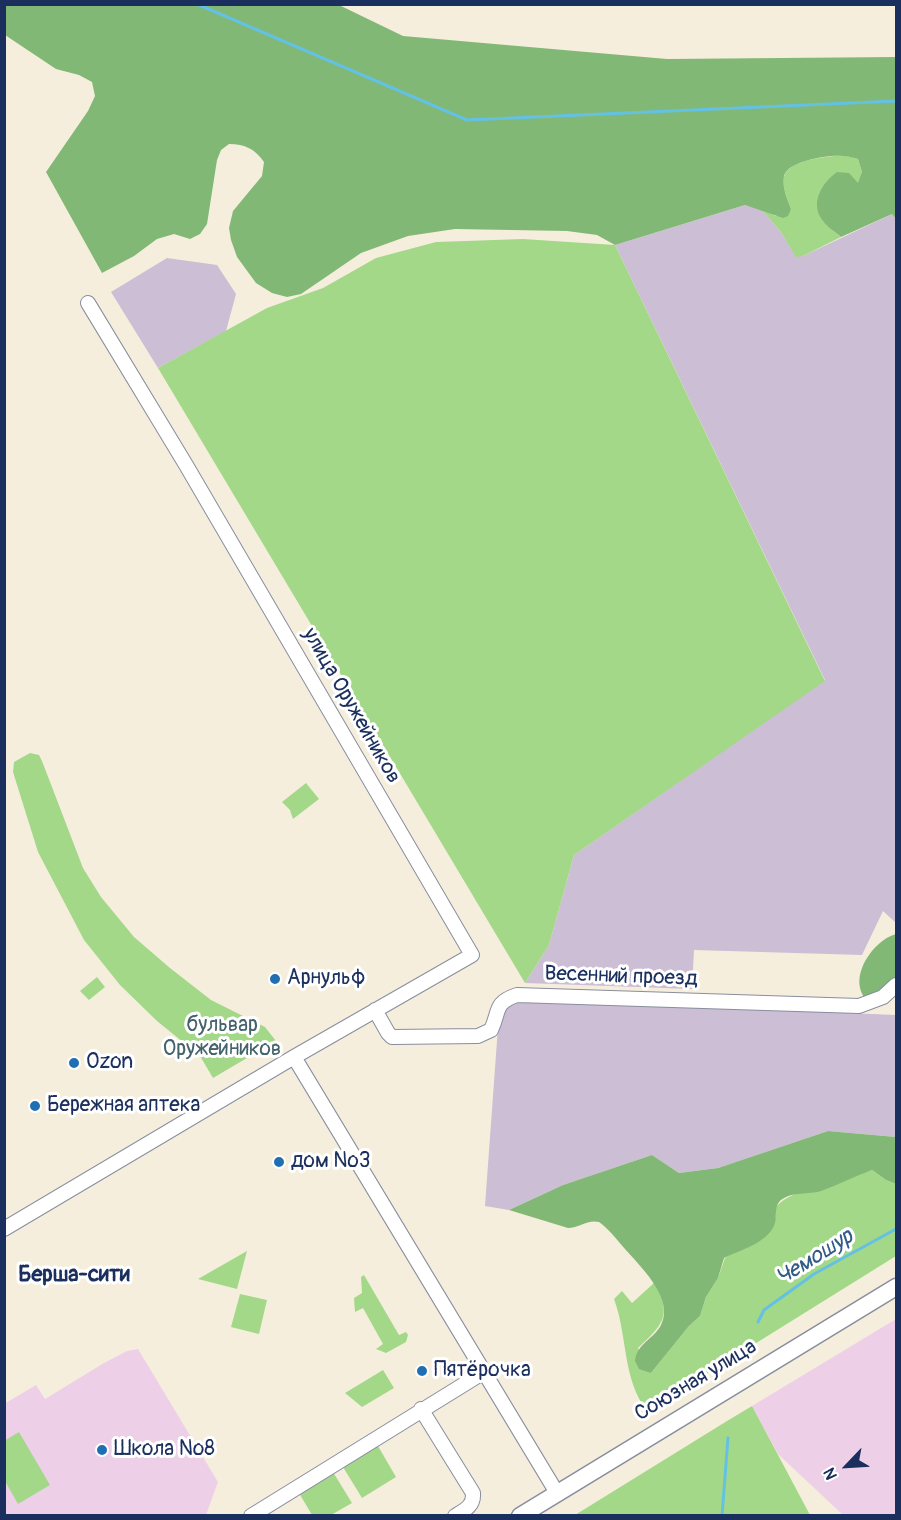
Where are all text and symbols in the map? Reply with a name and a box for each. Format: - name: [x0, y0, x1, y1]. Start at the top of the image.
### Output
- street label: улица Оружейников: [296, 624, 406, 788]
- street label: Весенний проезд: [544, 962, 698, 992]
- place label: Арнульф: [287, 966, 366, 992]
- marker: Арнульф: [268, 972, 282, 986]
- park label: бульвар Оружейников: [163, 1013, 281, 1063]
- place label: Ozon: [86, 1050, 133, 1076]
- marker: Ozon: [67, 1056, 81, 1070]
- place label: Бережная аптека: [47, 1093, 200, 1119]
- marker: Бережная аптека: [28, 1099, 42, 1113]
- place label: дом №3: [291, 1149, 370, 1175]
- marker: дом №3: [272, 1155, 286, 1169]
- water label: Чемошур: [772, 1224, 858, 1292]
- district label: Берша-сити: [18, 1262, 130, 1288]
- street label: Союзная улица: [631, 1335, 761, 1427]
- place label: Пятёрочка: [434, 1358, 531, 1384]
- marker: Пятёрочка: [415, 1364, 429, 1378]
- north arrow: [817, 1436, 877, 1496]
- place label: Школа №8: [114, 1437, 215, 1463]
- marker: Школа №8: [95, 1443, 109, 1457]
- text: N: [819, 1464, 842, 1483]

